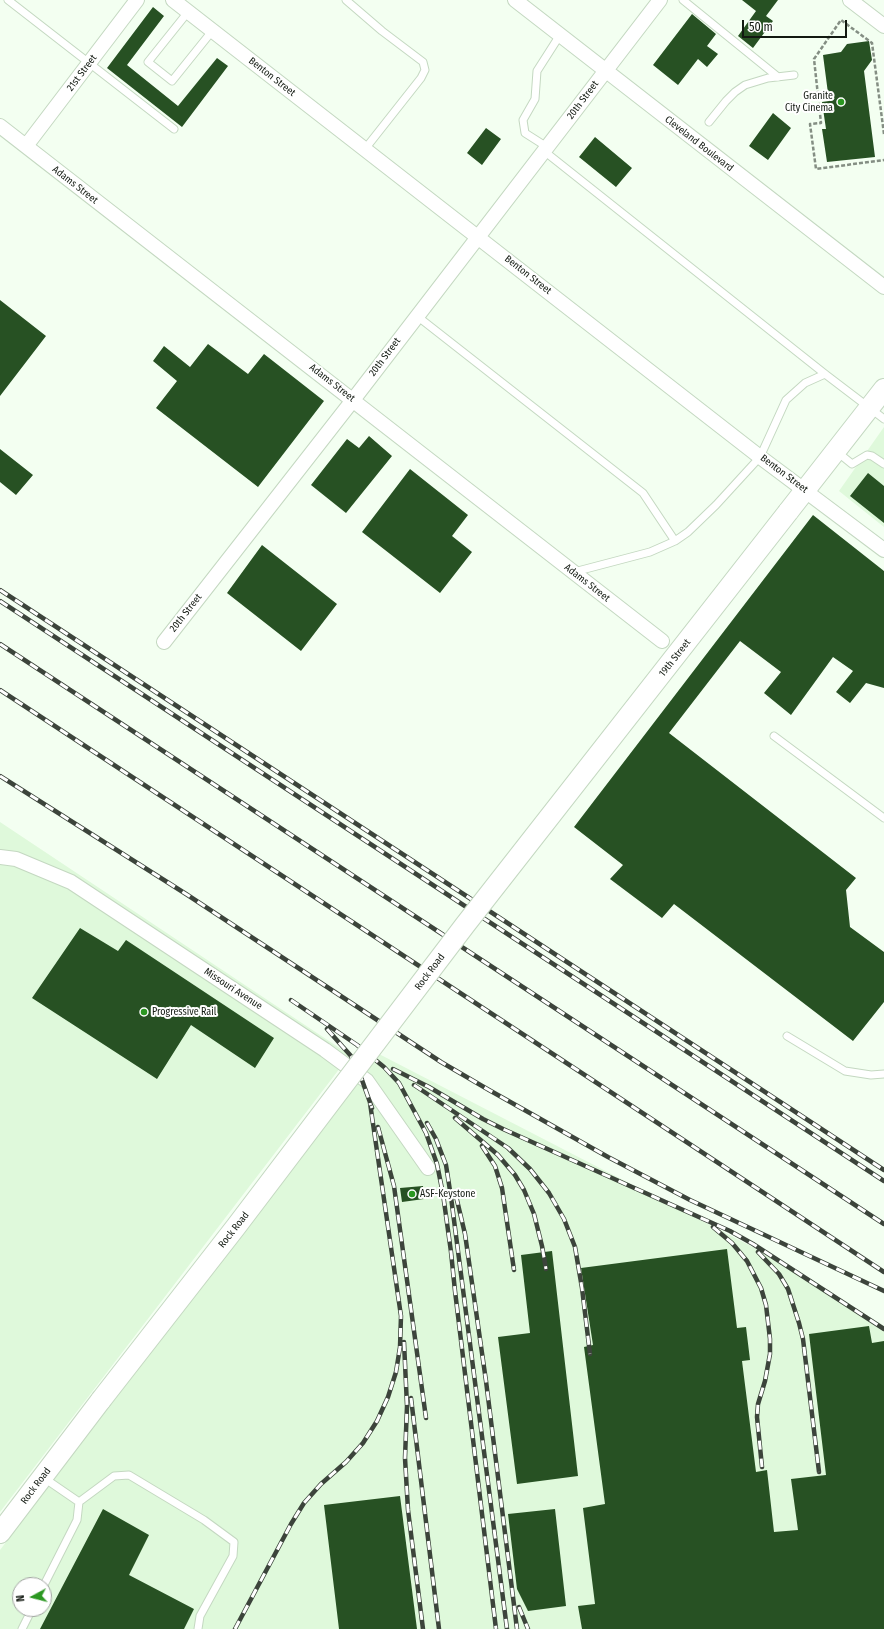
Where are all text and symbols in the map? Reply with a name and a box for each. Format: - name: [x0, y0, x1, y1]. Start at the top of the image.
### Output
- scale bar: [744, 12, 849, 38]
- text: 50 m: [749, 20, 773, 34]
- street label: 21st Street: [64, 52, 100, 94]
- street label: Benton Street: [246, 55, 298, 99]
- street label: 20th Street: [565, 78, 601, 122]
- place label: Granite City Cinema: [785, 90, 833, 114]
- marker: Granite City Cinema: [836, 97, 846, 107]
- street label: Cleveland Boulevard: [662, 114, 736, 174]
- street label: Adams Street: [50, 164, 100, 206]
- street label: Benton Street: [502, 253, 554, 297]
- street label: 20th Street: [367, 335, 403, 379]
- street label: Adams Street: [307, 362, 357, 404]
- street label: Benton Street: [758, 452, 810, 496]
- street label: Adams Street: [562, 562, 612, 604]
- street label: 20th Street: [167, 592, 205, 634]
- street label: 19th Street: [657, 637, 693, 679]
- street label: Rock Road: [412, 951, 448, 993]
- street label: Missouri Avenue: [202, 966, 264, 1012]
- place label: Progressive Rail: [152, 1006, 216, 1018]
- marker: Progressive Rail: [139, 1007, 149, 1017]
- place label: ASF-Keystone: [420, 1188, 475, 1200]
- marker: ASF-Keystone: [407, 1189, 417, 1199]
- street label: Rock Road: [216, 1210, 252, 1250]
- street label: Rock Road: [18, 1465, 54, 1507]
- north arrow: [12, 1577, 52, 1617]
- text: N: [14, 1594, 27, 1602]

